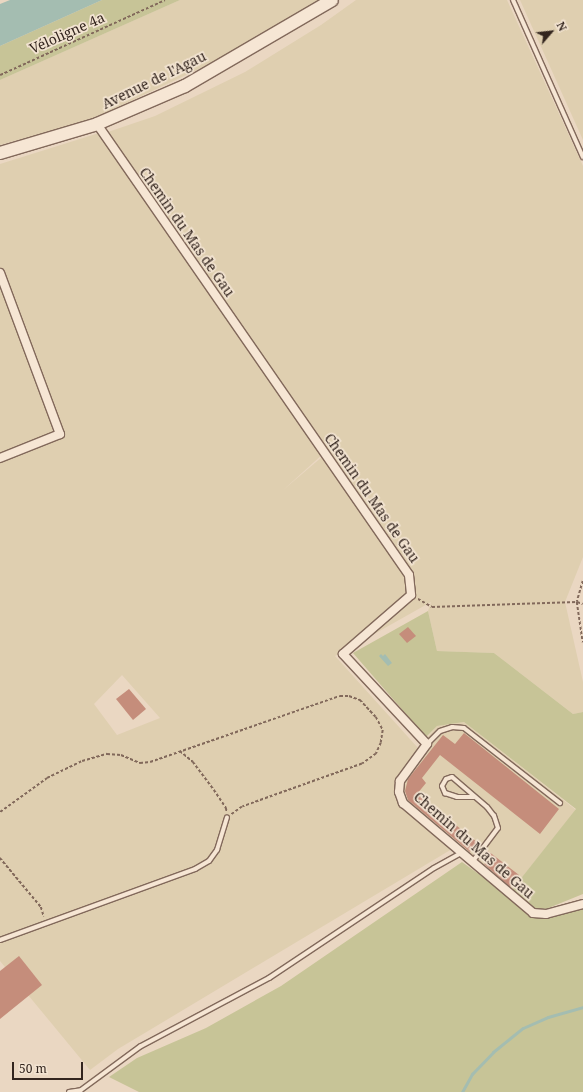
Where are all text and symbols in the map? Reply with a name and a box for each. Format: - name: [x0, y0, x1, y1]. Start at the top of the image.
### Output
- street label: Véloligne 4a: [27, 9, 107, 57]
- north arrow: [531, 12, 571, 52]
- text: N: [553, 19, 571, 33]
- street label: Avenue de l'Agau: [99, 48, 209, 112]
- street label: Chemin du Mas de Gau: [136, 164, 238, 300]
- street label: Chemin du Mas de Gau: [321, 430, 423, 566]
- street label: Chemin du Mas de Gau: [410, 788, 538, 902]
- scale bar: [14, 1054, 85, 1080]
- text: 50 m: [19, 1060, 47, 1077]

